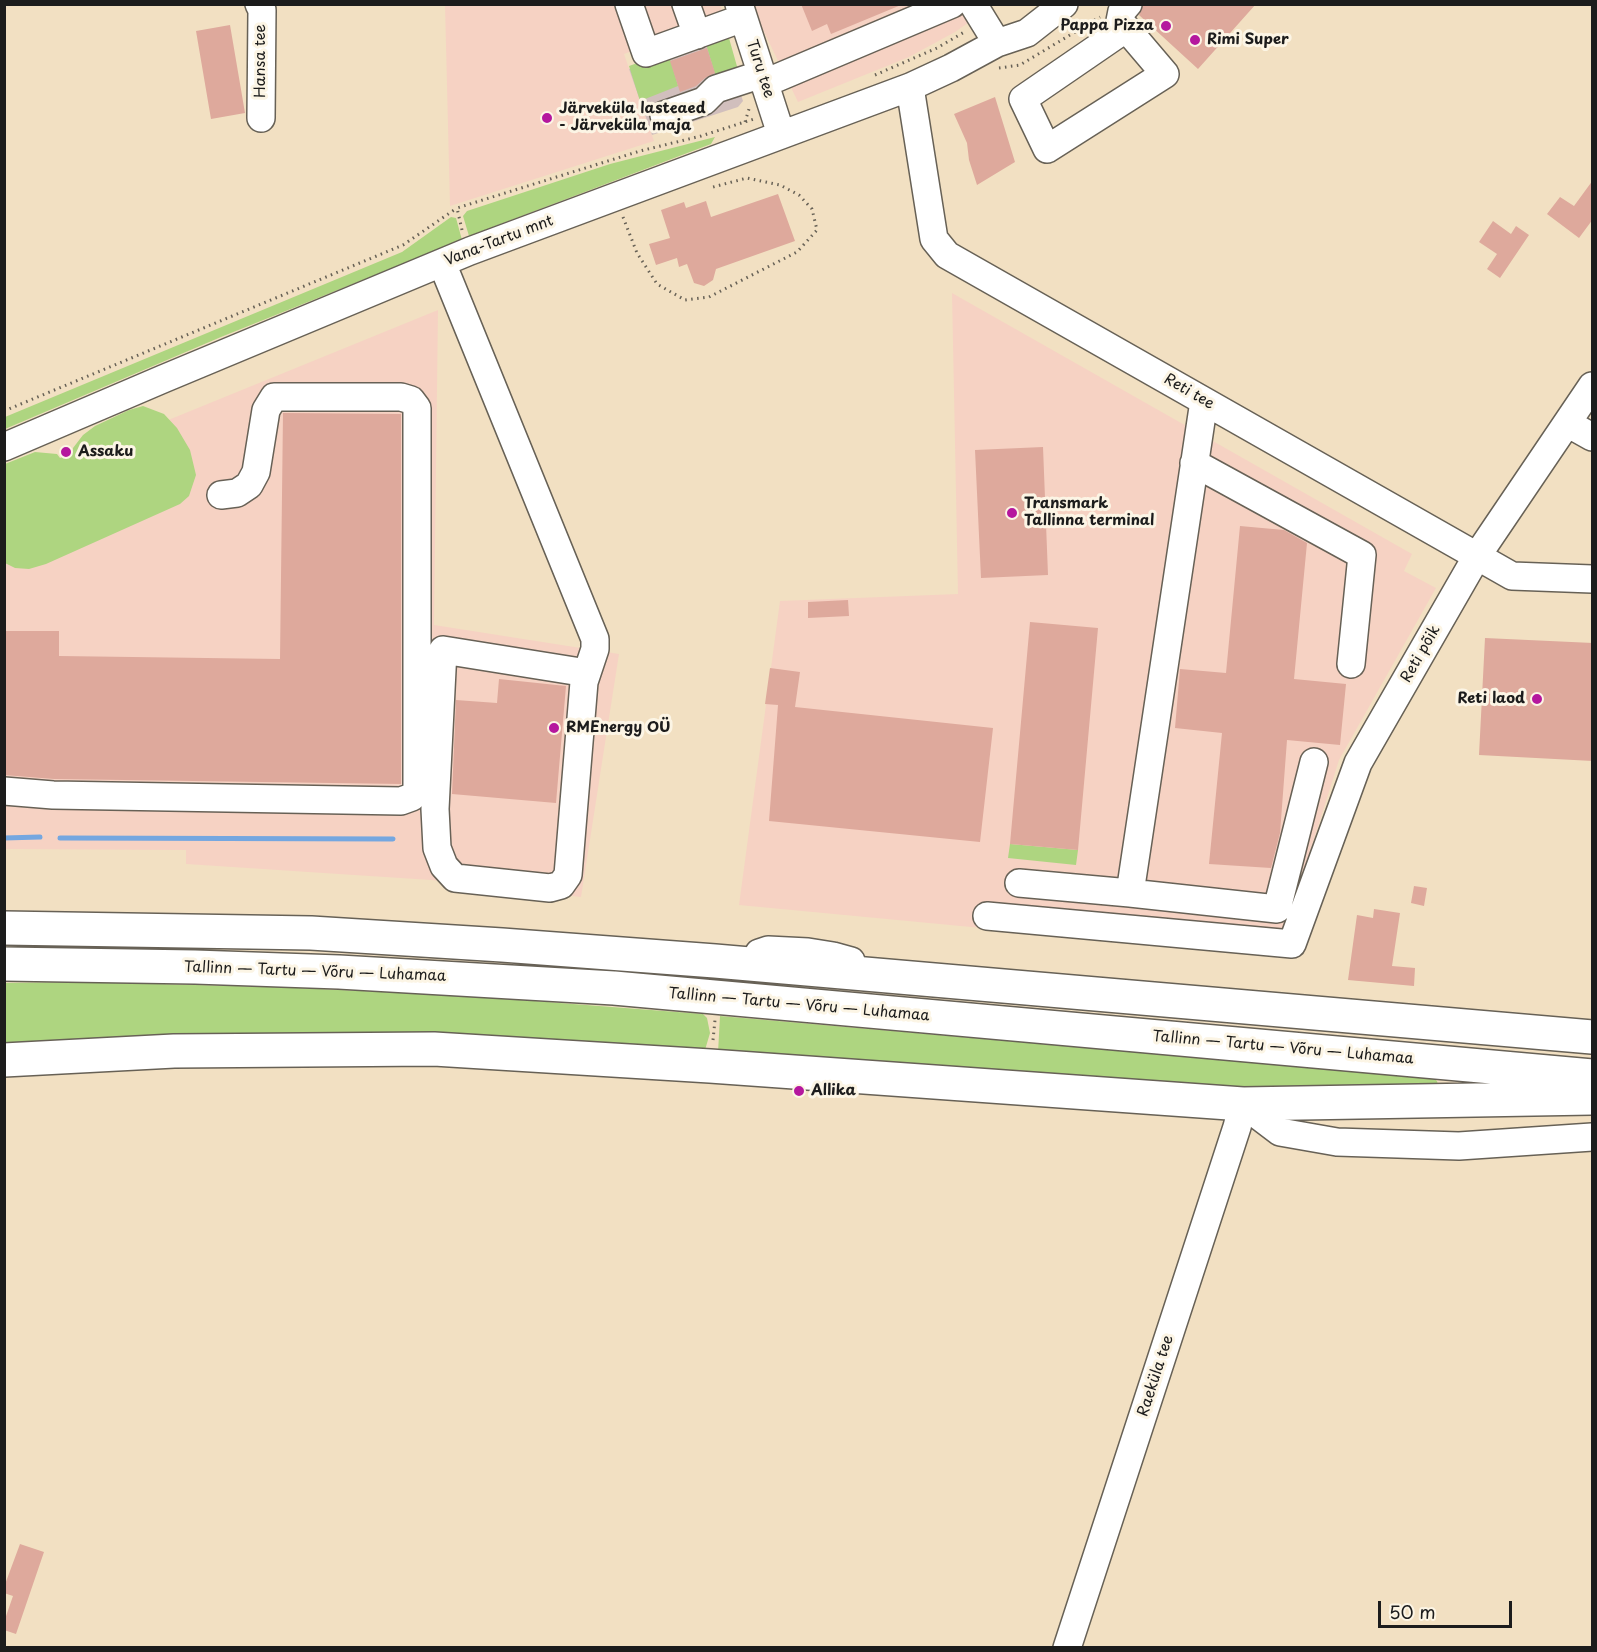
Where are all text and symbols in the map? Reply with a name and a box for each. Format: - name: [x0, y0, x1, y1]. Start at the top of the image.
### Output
- place label: Pappa Pizza: [1060, 17, 1154, 35]
- marker: Pappa Pizza: [1159, 19, 1173, 33]
- street label: Hansa tee: [252, 24, 270, 98]
- place label: Rimi Super: [1207, 31, 1289, 49]
- marker: Rimi Super: [1188, 33, 1202, 47]
- street label: Turu tee: [742, 37, 778, 101]
- place label: Järveküla lasteaed - Järveküla maja: [559, 100, 706, 135]
- marker: Järveküla lasteaed - Järveküla maja: [540, 111, 554, 125]
- street label: Vana-Tartu mnt: [442, 212, 556, 270]
- street label: Reti tee: [1161, 370, 1217, 414]
- place label: Assaku: [78, 443, 133, 461]
- marker: Assaku: [59, 445, 73, 459]
- place label: Transmark Tallinna terminal: [1024, 495, 1154, 530]
- marker: Transmark Tallinna terminal: [1005, 506, 1019, 520]
- street label: Reti põik: [1397, 622, 1445, 686]
- place label: Reti laod: [1458, 690, 1525, 708]
- marker: Reti laod: [1530, 692, 1544, 706]
- place label: RMEnergy OÜ: [566, 719, 670, 737]
- marker: RMEnergy OÜ: [547, 721, 561, 735]
- street label: Tallinn — Tartu — Võru — Luhamaa: [184, 958, 446, 986]
- street label: Tallinn — Tartu — Võru — Luhamaa: [668, 985, 930, 1025]
- street label: Tallinn — Tartu — Võru — Luhamaa: [1152, 1028, 1414, 1068]
- place label: Allika: [811, 1082, 856, 1100]
- marker: Allika: [792, 1084, 806, 1098]
- street label: Raeküla tee: [1134, 1333, 1178, 1419]
- scale bar: [1381, 1589, 1514, 1627]
- text: 50 m: [1389, 1598, 1436, 1625]

